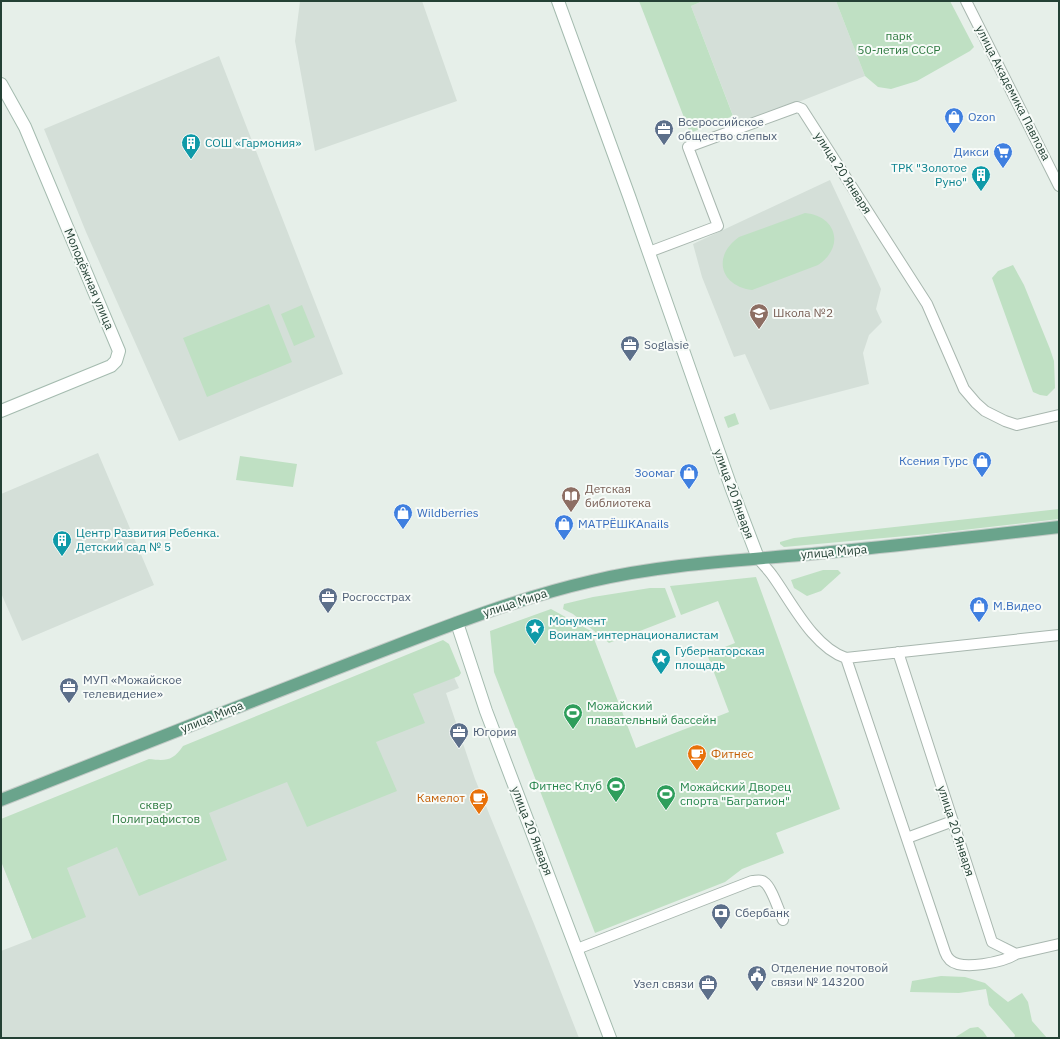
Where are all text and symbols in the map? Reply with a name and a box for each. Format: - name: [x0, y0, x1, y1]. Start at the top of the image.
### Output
- street label: улица Академика Павлова: [973, 23, 1054, 163]
- park label: парк 50-летия СССР: [857, 28, 941, 57]
- shop icon: Ozon: [943, 106, 965, 134]
- place label: Ozon: [968, 109, 995, 124]
- place label: Всероссийское общество слепых: [678, 114, 777, 143]
- office icon: Всероссийское общество слепых: [653, 118, 675, 146]
- street label: улица 20 Января: [811, 129, 875, 216]
- building icon: СОШ «Гармония»: [180, 132, 202, 160]
- place label: СОШ «Гармония»: [205, 135, 301, 150]
- supermarket icon: Дикси: [992, 141, 1014, 169]
- place label: Дикси: [954, 144, 989, 159]
- place label: ТРК "Золотое Руно": [891, 160, 967, 189]
- building icon: ТРК "Золотое Руно": [970, 164, 992, 192]
- street label: Молодёжная улица: [61, 226, 118, 332]
- school or university icon: Школа №2: [748, 302, 770, 330]
- place label: Школа №2: [773, 305, 833, 320]
- office icon: Soglasie: [619, 334, 641, 362]
- place label: Soglasie: [644, 337, 690, 352]
- street label: улица 20 Января: [711, 447, 758, 541]
- shop icon: Ксения Турс: [971, 450, 993, 478]
- place label: Ксения Турс: [899, 453, 968, 468]
- shop icon: Зоомаг: [678, 462, 700, 490]
- place label: Зоомаг: [634, 465, 675, 480]
- place label: Детская библиотека: [585, 481, 652, 510]
- library icon: Детская библиотека: [560, 485, 582, 513]
- shop icon: Wildberries: [392, 502, 414, 530]
- place label: Wildberries: [417, 505, 479, 520]
- shop icon: МAТРЁШКАnails: [553, 513, 575, 541]
- place label: МAТРЁШКАnails: [578, 516, 669, 531]
- place label: Центр Развития Ребенка. Детский сад № 5: [76, 525, 219, 554]
- building icon: Центр Развития Ребенка. Детский сад № 5: [51, 529, 73, 557]
- street label: улица Мира: [800, 541, 868, 562]
- street label: улица Мира: [481, 585, 549, 620]
- office icon: Росгосстрах: [317, 586, 339, 614]
- place label: Росгосстрах: [342, 589, 411, 604]
- shop icon: М.Видео: [968, 595, 990, 623]
- place label: М.Видео: [993, 598, 1042, 613]
- place label: Монумент Воинам-интернационалистам: [549, 613, 719, 642]
- place icon: Монумент Воинам-интернационалистам: [524, 617, 546, 645]
- place label: Губернаторская площадь: [675, 643, 765, 672]
- place icon: Губернаторская площадь: [650, 647, 672, 675]
- place label: МУП «Можайское телевидение»: [83, 672, 182, 701]
- office icon: МУП «Можайское телевидение»: [58, 676, 80, 704]
- street label: улица Мира: [178, 697, 246, 736]
- place label: Можайский плавательный бассейн: [587, 698, 716, 727]
- sports icon: Можайский плавательный бассейн: [562, 702, 584, 730]
- office icon: Югория: [448, 721, 470, 749]
- place label: Югория: [473, 724, 517, 739]
- cafe icon: Фитнес: [686, 743, 708, 771]
- place label: Фитнес: [711, 746, 754, 761]
- sports icon: Фитнес Клуб: [605, 775, 627, 803]
- place label: Фитнес Клуб: [529, 778, 602, 793]
- place label: Можайский Дворец спорта "Багратион": [680, 779, 791, 808]
- sports icon: Можайский Дворец спорта "Багратион": [655, 783, 677, 811]
- street label: улица 20 Января: [509, 784, 556, 878]
- street label: улица 20 Января: [935, 784, 978, 878]
- cafe icon: Камелот: [468, 787, 490, 815]
- place label: Камелот: [417, 790, 465, 805]
- park label: сквер Полиграфистов: [112, 797, 200, 826]
- bank icon: Сбербанк: [710, 902, 732, 930]
- place label: Сбербанк: [735, 905, 790, 920]
- place label: Отделение почтовой связи № 143200: [771, 960, 888, 989]
- public building icon: Отделение почтовой связи № 143200: [746, 964, 768, 992]
- office icon: Узел связи: [697, 973, 719, 1001]
- place label: Узел связи: [633, 976, 694, 991]

